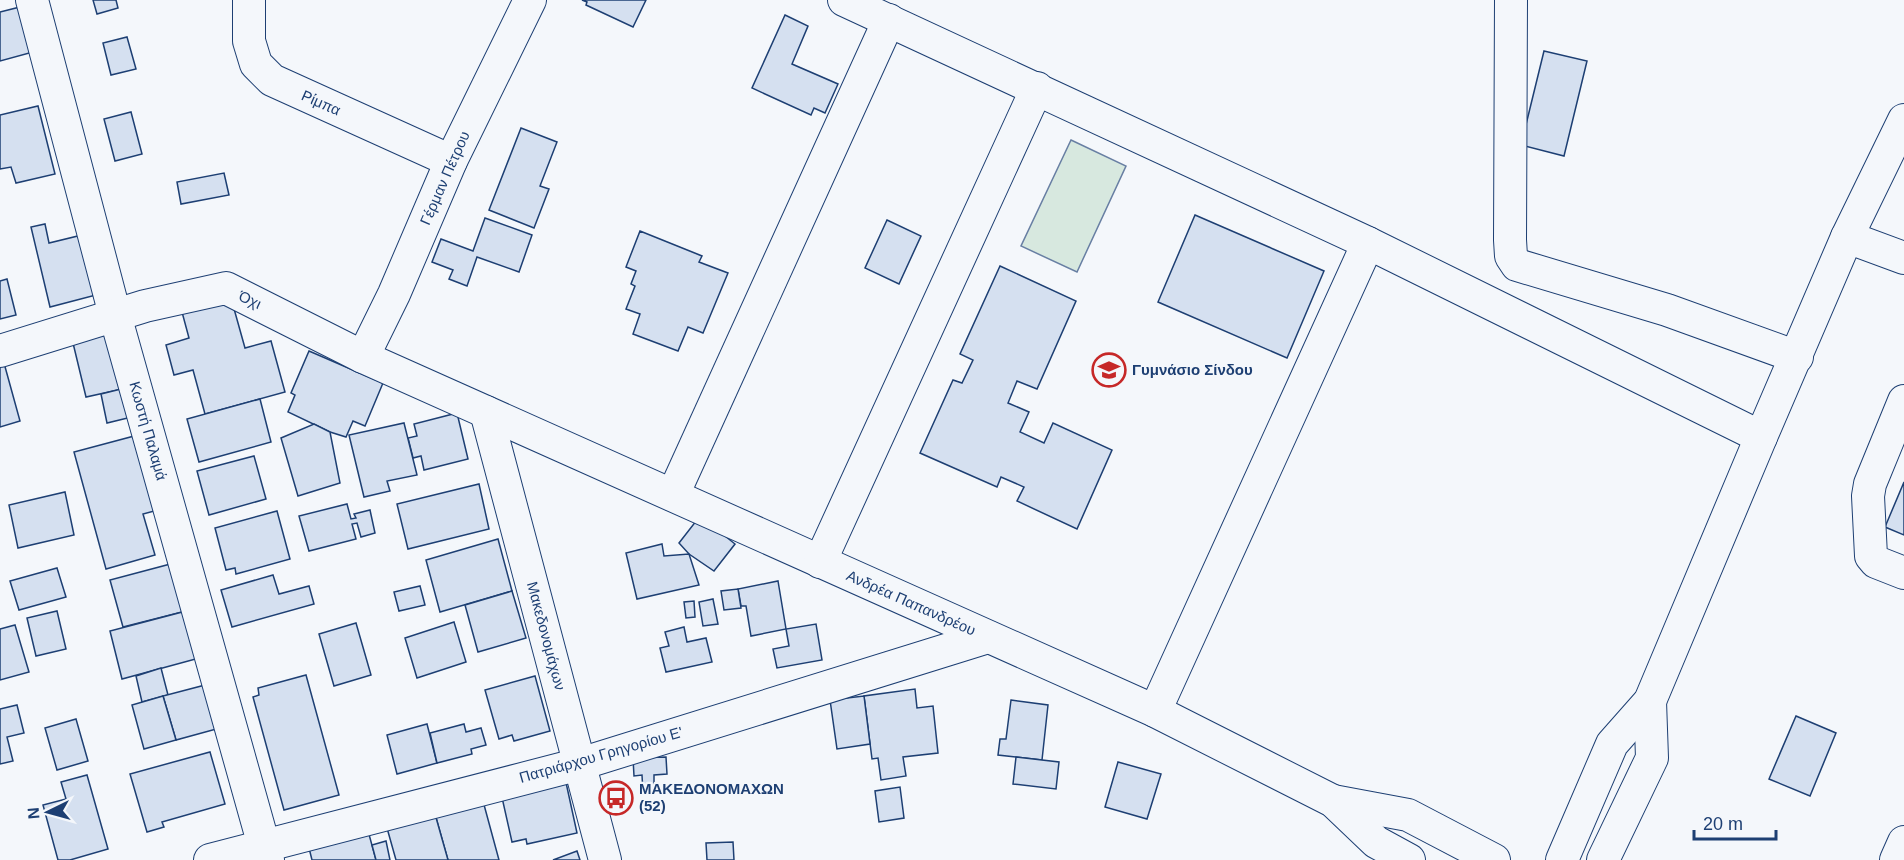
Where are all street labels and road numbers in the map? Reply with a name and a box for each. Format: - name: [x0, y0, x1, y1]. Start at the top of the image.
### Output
- street label: Ρίμπα: [299, 86, 344, 119]
- street label: Γέρμαν Πέτρου: [416, 128, 473, 227]
- street label: Όχι: [235, 287, 264, 312]
- street label: Κωστή Παλαμά: [126, 379, 171, 483]
- street label: Ανδρέα Παπανδρέου: [844, 566, 978, 639]
- street label: Μακεδονομάχων: [524, 580, 569, 692]
- street label: Πατριάρχου Γρηγορίου Ε': [517, 723, 685, 786]

